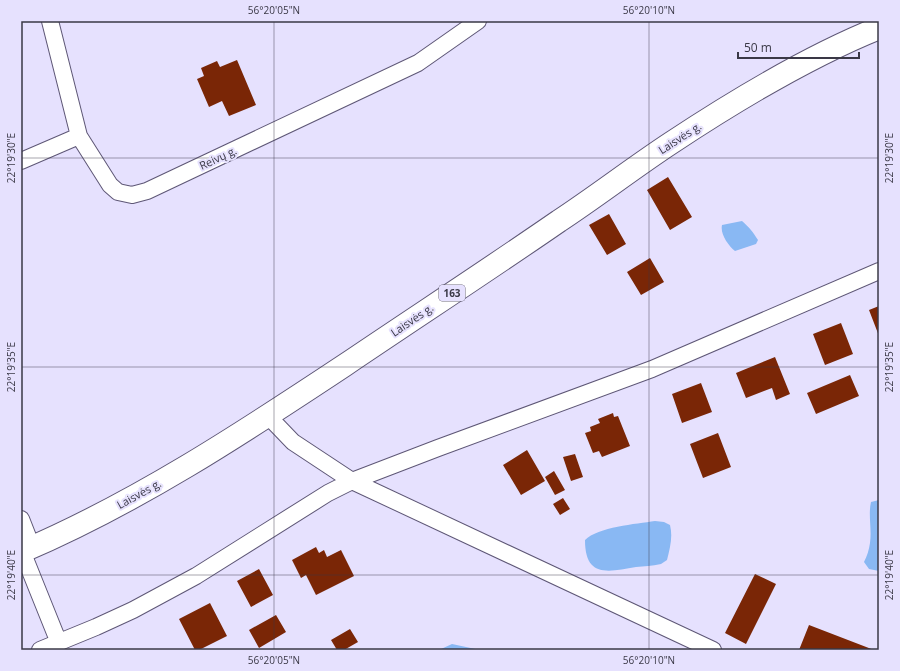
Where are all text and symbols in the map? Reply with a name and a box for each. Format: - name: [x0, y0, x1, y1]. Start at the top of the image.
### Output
- text: 56°20'05"N: [248, 3, 300, 17]
- text: 56°20'10"N: [623, 3, 675, 17]
- scale bar: [738, 34, 859, 60]
- text: 50 m: [744, 39, 772, 56]
- street label: Laisvės g.: [655, 118, 704, 157]
- text: 22°19'30"E: [4, 133, 18, 183]
- text: 22°19'30"E: [882, 133, 896, 183]
- street label: Reivų g.: [197, 142, 239, 173]
- road number: 163: [439, 285, 465, 301]
- street label: Laisvės g.: [387, 300, 436, 339]
- text: 22°19'35"E: [4, 342, 18, 392]
- text: 22°19'35"E: [882, 342, 896, 392]
- street label: Laisvės g.: [114, 475, 164, 512]
- text: 22°19'40"E: [4, 550, 18, 600]
- text: 22°19'40"E: [882, 550, 896, 600]
- text: 56°20'05"N: [248, 653, 300, 667]
- text: 56°20'10"N: [623, 653, 675, 667]

